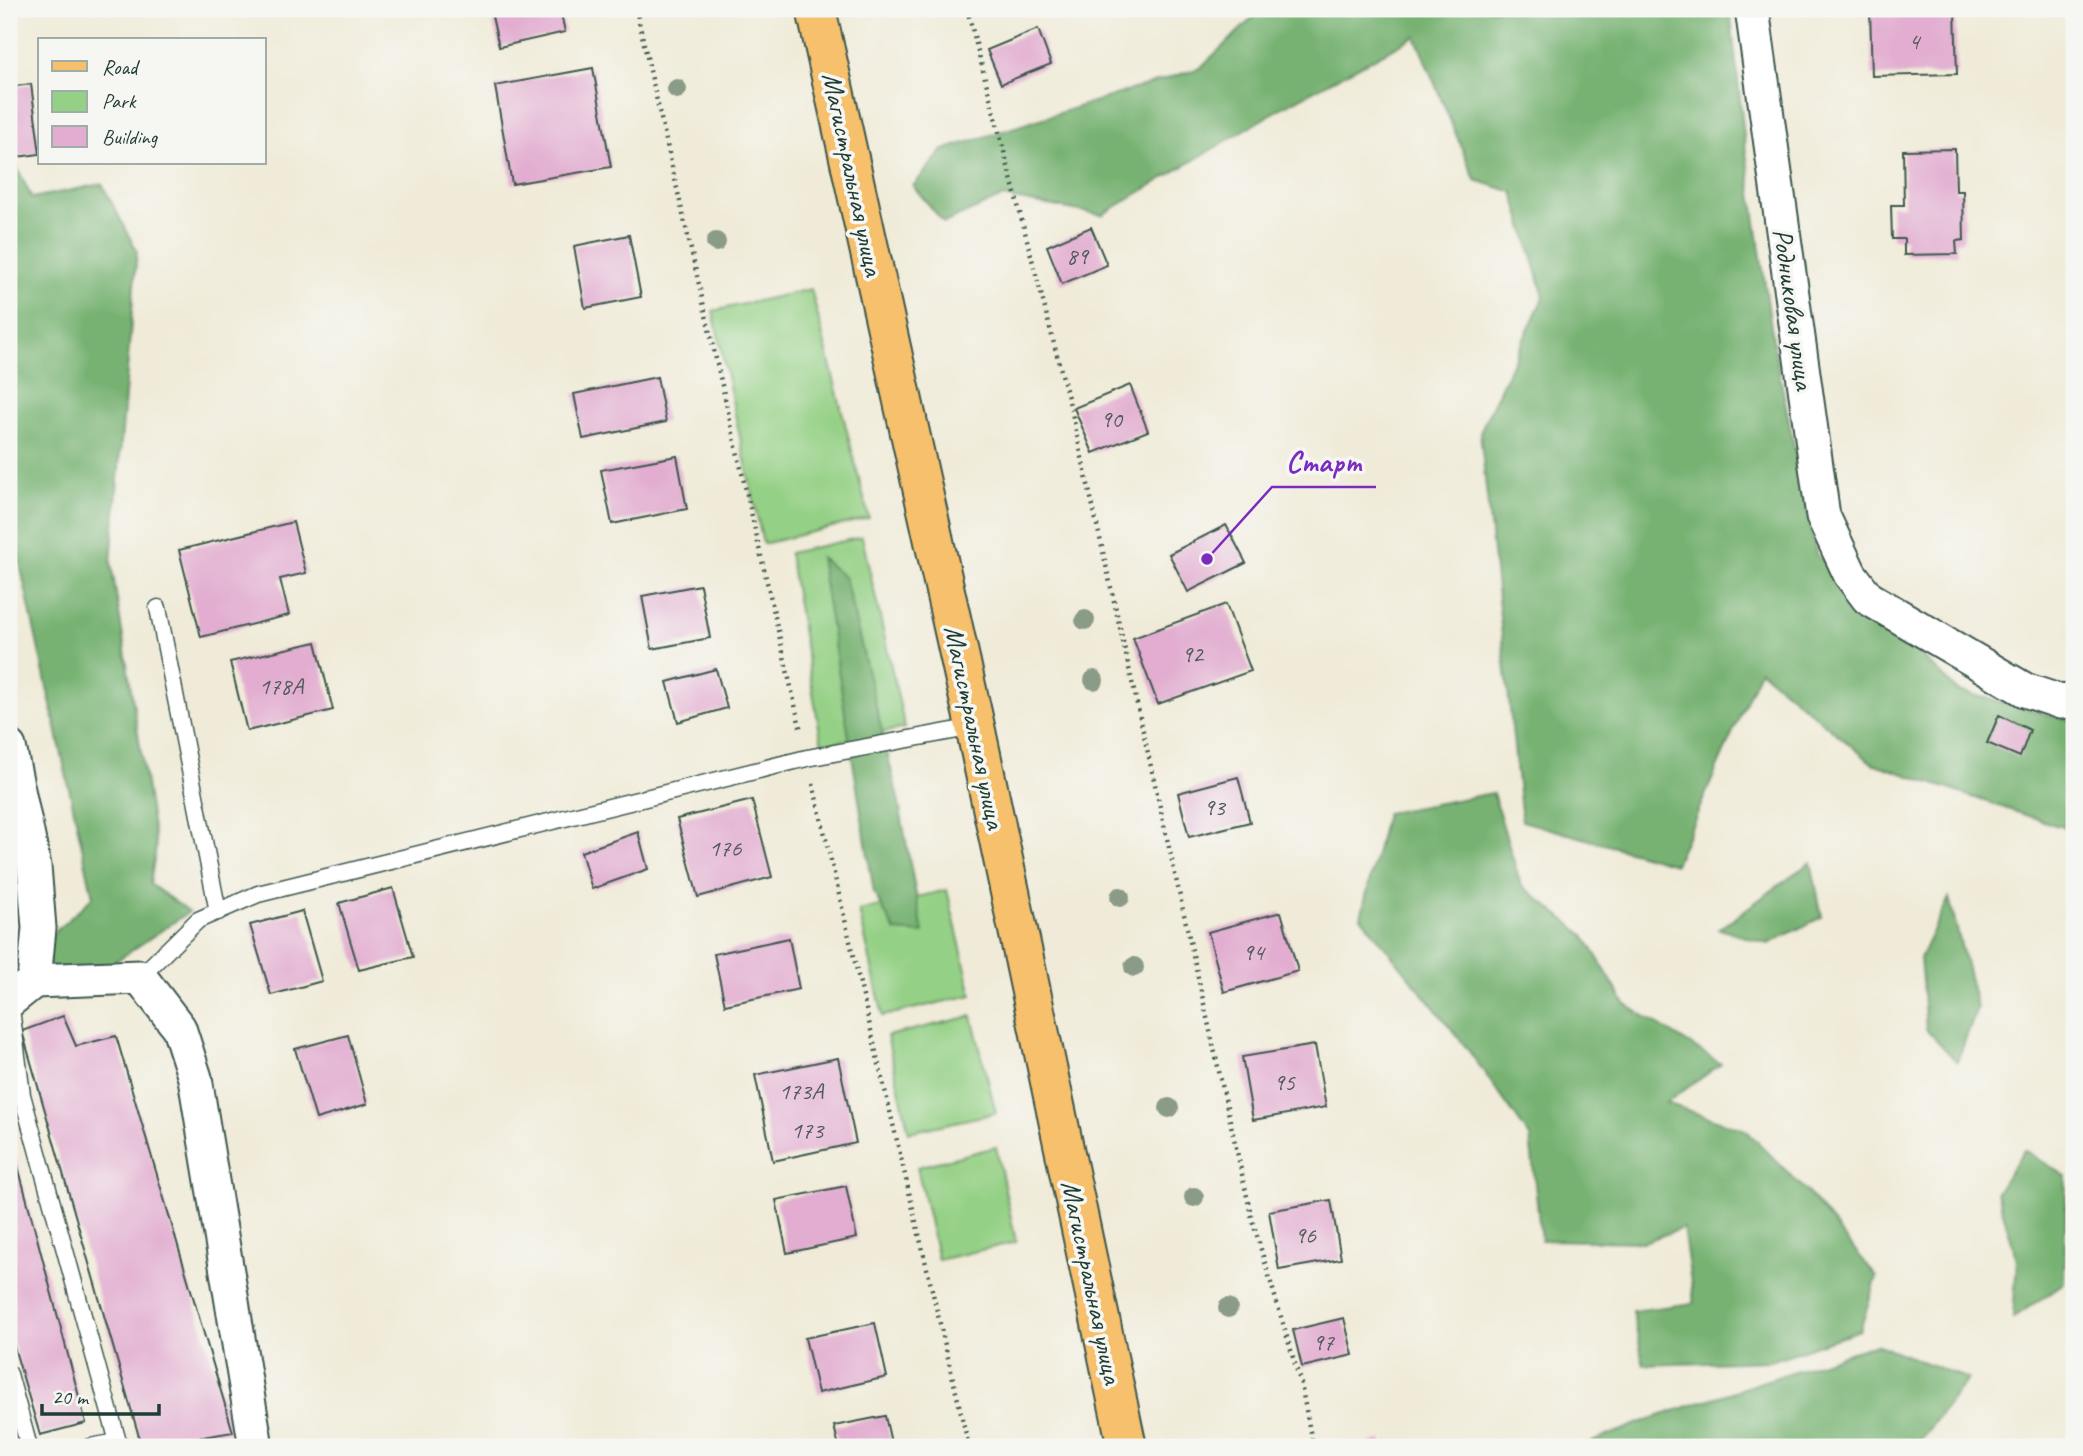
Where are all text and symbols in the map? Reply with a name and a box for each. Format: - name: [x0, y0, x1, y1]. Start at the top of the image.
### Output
- house number: 4: [1909, 26, 1922, 56]
- legend: [38, 38, 266, 164]
- text: Road: [102, 54, 141, 80]
- street label: Магистральная улица: [814, 69, 892, 281]
- text: Park: [102, 88, 137, 114]
- text: Building: [102, 124, 159, 150]
- street label: Родниковая улица: [1765, 226, 1823, 393]
- house number: 89: [1066, 241, 1090, 271]
- house number: 90: [1100, 404, 1124, 434]
- callout: Старт: [1272, 436, 1376, 487]
- text: Старт: [1286, 443, 1363, 481]
- street label: Магистральная улица: [936, 622, 1014, 834]
- house number: 92: [1181, 639, 1205, 669]
- house number: 178А: [259, 671, 304, 701]
- house number: 93: [1203, 792, 1227, 822]
- house number: 176: [709, 833, 742, 863]
- house number: 94: [1242, 937, 1266, 967]
- house number: 95: [1273, 1067, 1296, 1097]
- house number: 173А: [779, 1076, 824, 1106]
- house number: 173: [791, 1115, 825, 1145]
- street label: Магистральная улица: [1053, 1177, 1131, 1389]
- house number: 96: [1294, 1220, 1317, 1250]
- house number: 97: [1312, 1327, 1335, 1357]
- scale bar: [42, 1372, 159, 1416]
- text: 20 m: [52, 1384, 90, 1410]

